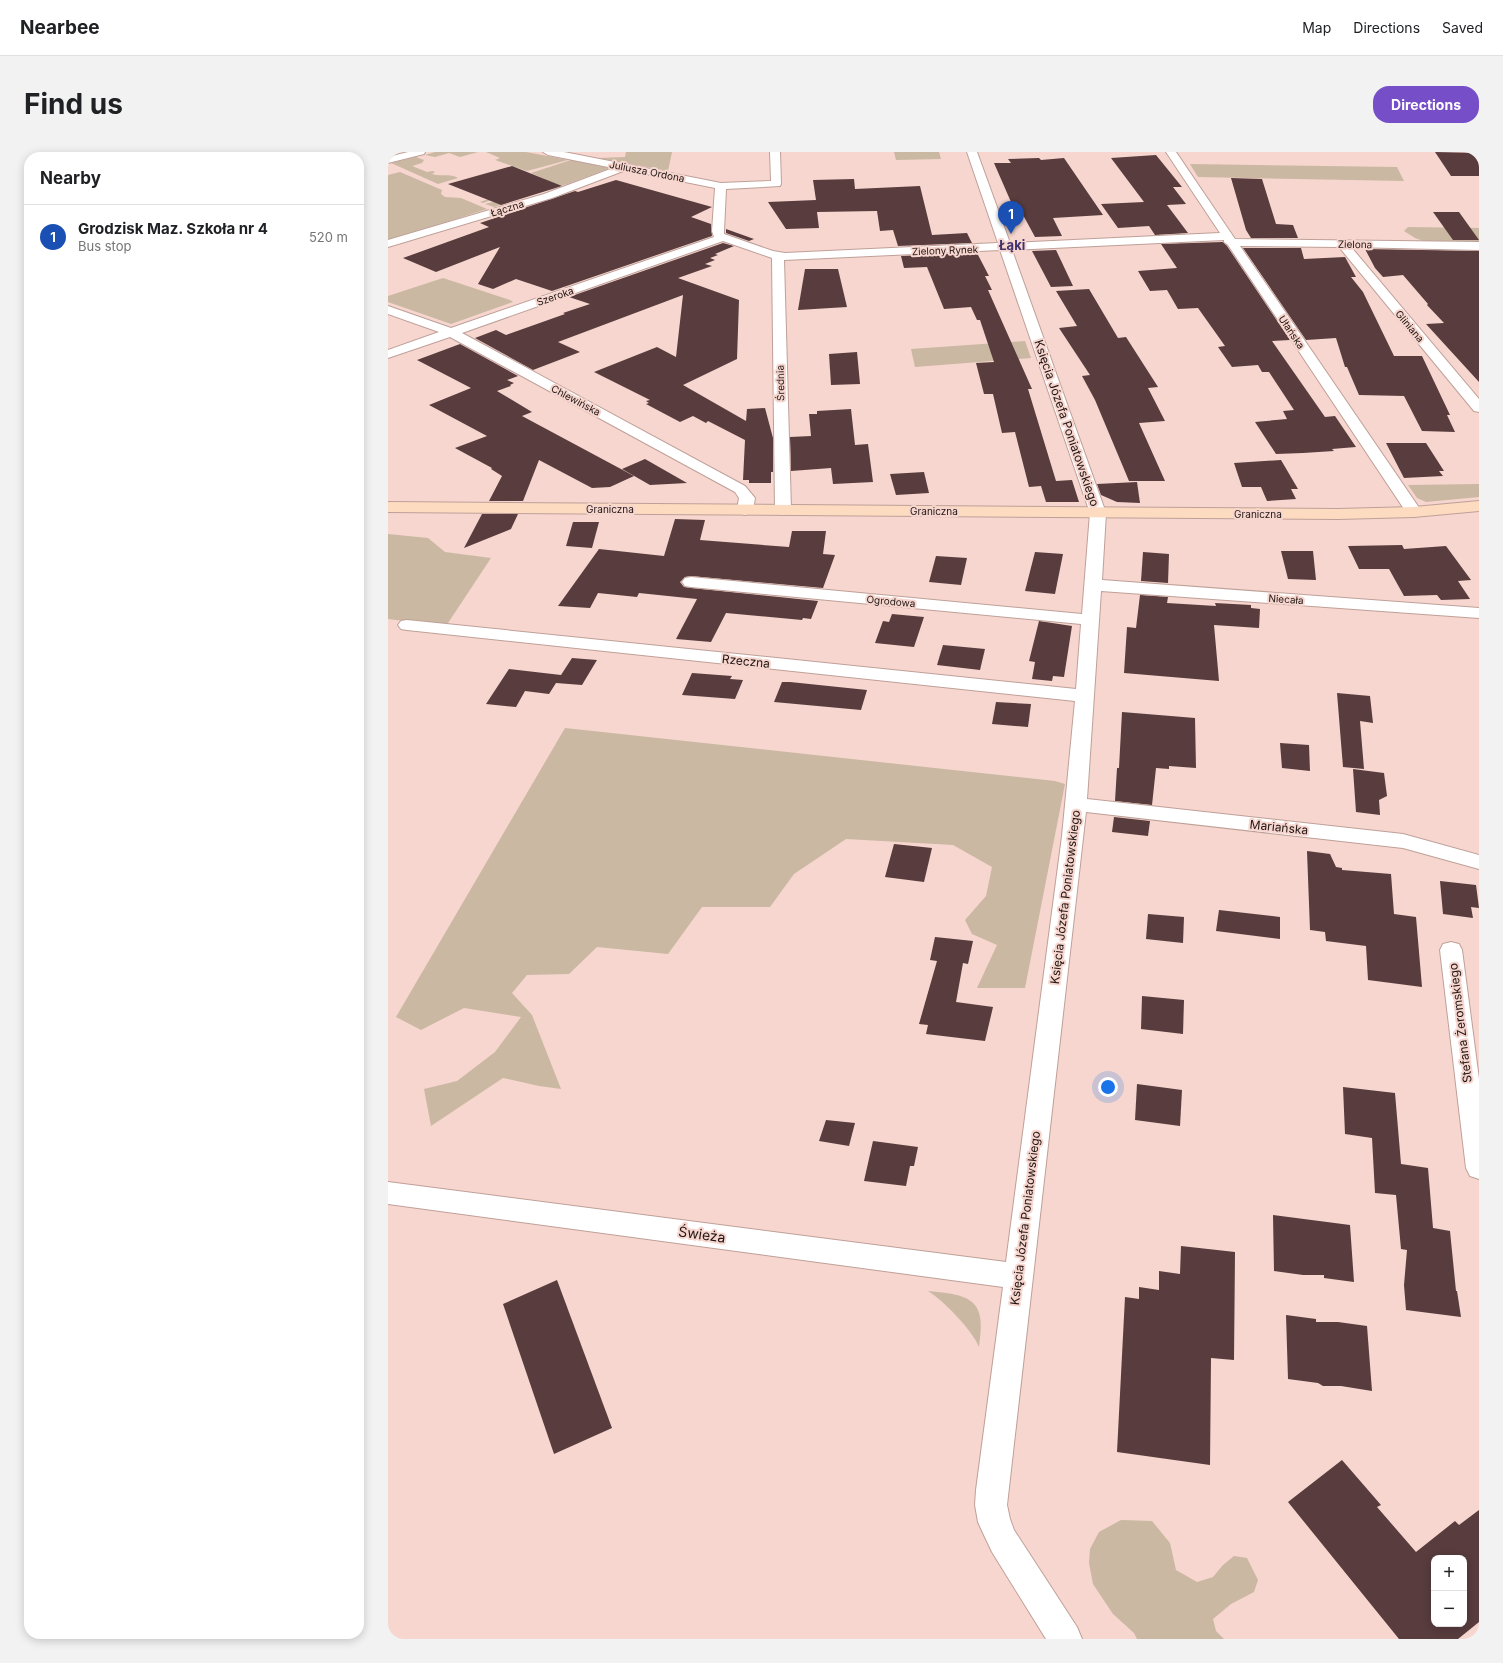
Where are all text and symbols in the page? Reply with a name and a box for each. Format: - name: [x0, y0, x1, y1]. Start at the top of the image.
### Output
- text: Nearbee: [20, 16, 100, 39]
- text: Map: [1302, 19, 1331, 36]
- text: Directions: [1353, 19, 1420, 36]
- text: Saved: [1442, 19, 1483, 36]
- button: Directions: [1373, 86, 1479, 123]
- text: Find us: [24, 87, 123, 121]
- street label: Juliusza Ordona: [608, 158, 686, 184]
- text: Nearby: [40, 168, 101, 188]
- street label: Łączna: [489, 197, 525, 219]
- pin: 1: [998, 201, 1024, 234]
- text: Grodzisk Maz. Szkoła nr 4: [78, 219, 268, 238]
- text: 1: [50, 229, 56, 245]
- text: 520 m: [309, 229, 348, 245]
- district label: Łąki: [999, 237, 1025, 253]
- text: Bus stop: [78, 238, 131, 254]
- street label: Zielona: [1338, 238, 1372, 250]
- street label: Zielony Rynek: [912, 243, 979, 257]
- street label: Szeroka: [535, 284, 575, 308]
- street label: Gliniana: [1393, 308, 1427, 344]
- street label: Ułańska: [1276, 313, 1308, 351]
- street label: Księcia Józefa Poniatowskiego: [1031, 338, 1103, 508]
- street label: Średnia: [773, 365, 786, 401]
- street label: Chlewińska: [549, 382, 603, 418]
- street label: Graniczna: [586, 503, 634, 515]
- street label: Graniczna: [910, 505, 958, 517]
- street label: Graniczna: [1234, 508, 1282, 520]
- street label: Niecała: [1268, 592, 1304, 606]
- street label: Ogrodowa: [866, 593, 916, 609]
- street label: Rzeczna: [721, 651, 771, 671]
- street label: Księcia Józefa Poniatowskiego: [1047, 809, 1083, 985]
- street label: Mariańska: [1249, 816, 1309, 838]
- street label: Stefana Żeromskiego: [1445, 962, 1475, 1084]
- your location: [1098, 1077, 1118, 1097]
- street label: Księcia Józefa Poniatowskiego: [1007, 1130, 1043, 1306]
- street label: Świeża: [677, 1222, 727, 1246]
- map controls: [1431, 1555, 1467, 1627]
- button: +: [1431, 1555, 1467, 1591]
- button: −: [1431, 1591, 1467, 1627]

